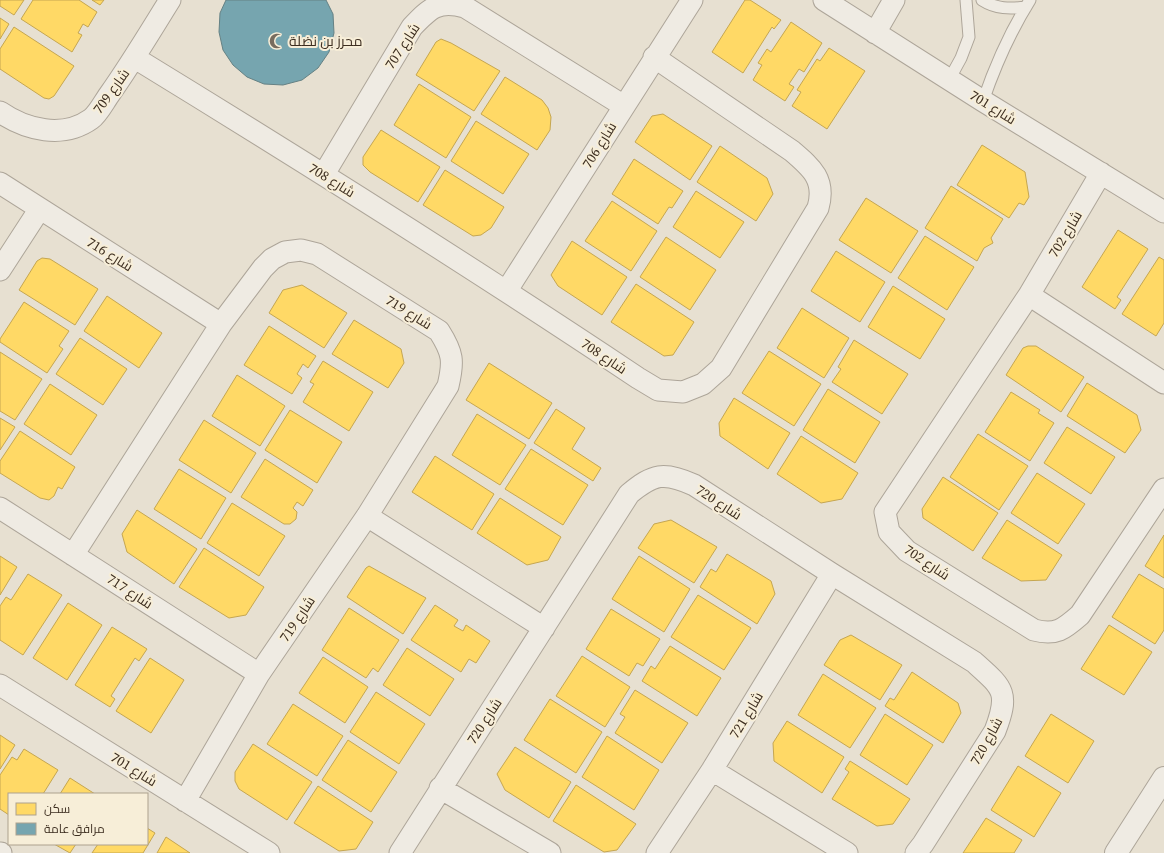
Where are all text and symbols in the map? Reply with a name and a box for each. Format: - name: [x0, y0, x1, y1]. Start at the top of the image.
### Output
- street label: شارع 707: [380, 19, 424, 73]
- place label: محرز بن نضلة: [289, 31, 362, 51]
- mosque icon: محرز بن نضلة: [268, 32, 286, 50]
- street label: شارع 709: [88, 64, 134, 118]
- street label: شارع 701: [966, 85, 1020, 129]
- street label: شارع 706: [577, 118, 621, 172]
- street label: شارع 708: [305, 158, 359, 202]
- street label: شارع 702: [1043, 207, 1087, 261]
- street label: شارع 716: [83, 232, 137, 276]
- street label: شارع 719: [382, 290, 436, 334]
- street label: شارع 708: [577, 333, 631, 379]
- street label: شارع 720: [692, 480, 746, 524]
- street label: شارع 702: [900, 539, 954, 585]
- street label: شارع 717: [103, 569, 157, 613]
- street label: شارع 719: [274, 592, 320, 646]
- street label: شارع 721: [724, 688, 768, 742]
- street label: شارع 720: [462, 694, 506, 748]
- street label: شارع 720: [965, 714, 1007, 768]
- street label: شارع 701: [107, 747, 161, 791]
- legend: [8, 793, 148, 845]
- text: سكن: [44, 801, 70, 817]
- text: مرافق عامة: [44, 821, 105, 837]

